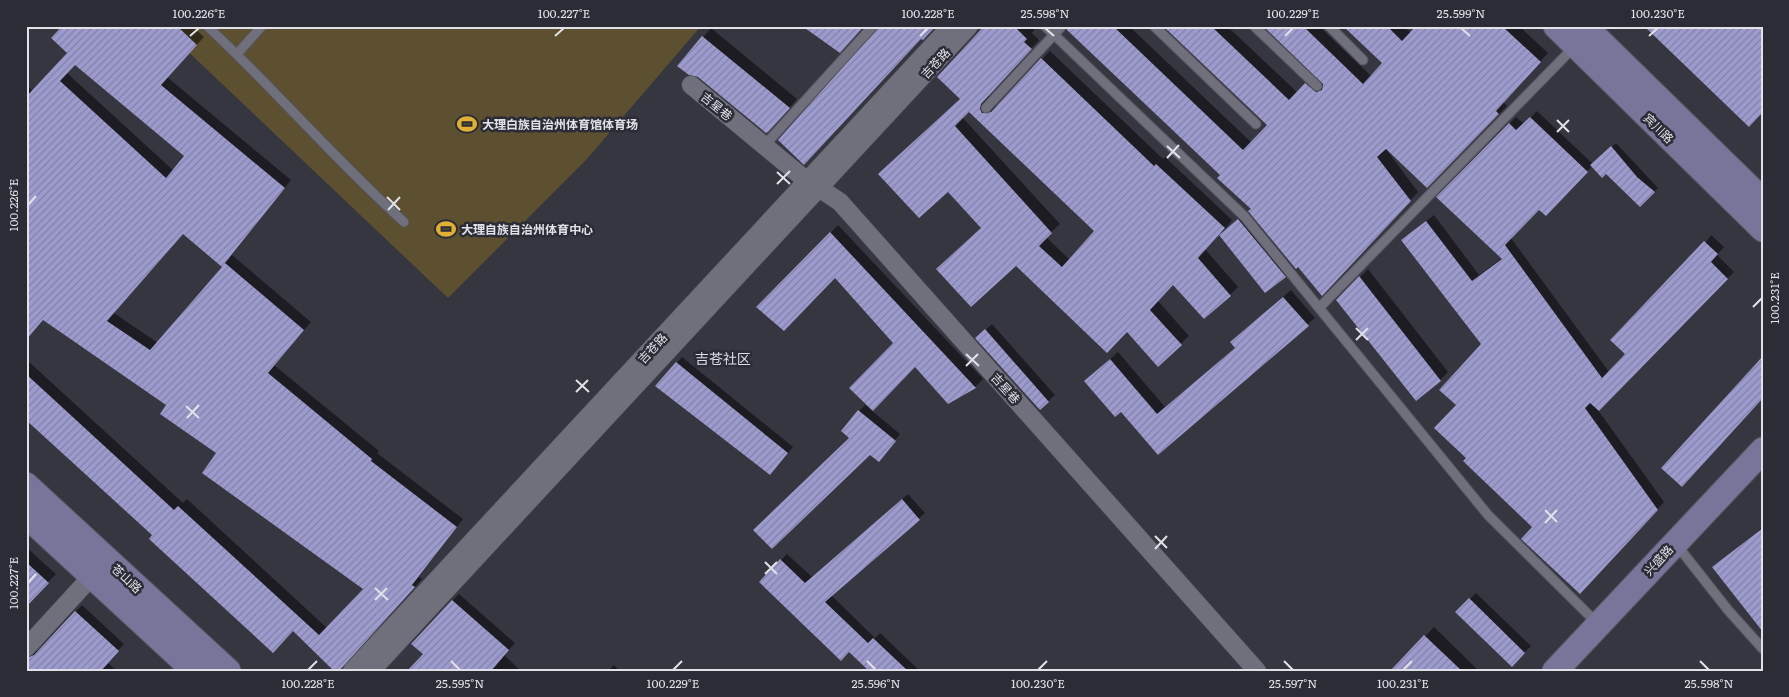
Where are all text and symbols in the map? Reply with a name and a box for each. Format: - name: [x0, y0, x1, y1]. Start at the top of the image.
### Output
- text: 100.226°E: [173, 4, 226, 22]
- text: 100.227°E: [538, 4, 591, 22]
- text: 100.228°E: [901, 4, 955, 22]
- text: 25.598°N: [1020, 4, 1070, 22]
- text: 100.229°E: [1267, 4, 1320, 22]
- text: 25.599°N: [1437, 4, 1485, 22]
- text: 100.230°E: [1631, 4, 1685, 22]
- street label: 吉苍路: [916, 44, 954, 82]
- street label: 吉星巷: [697, 88, 737, 124]
- street label: 宾川路: [1640, 109, 1678, 147]
- sports icon: 大理白族自治州体育馆体育场: [456, 113, 478, 135]
- place label: 大理白族自治州体育馆体育场: [482, 115, 638, 133]
- text: 100.226°E: [4, 178, 22, 231]
- sports icon: 大理自族自治州体育中心: [435, 218, 457, 240]
- place label: 大理自族自治州体育中心: [461, 220, 593, 238]
- text: 100.231°E: [1765, 272, 1783, 324]
- street label: 吉苍路: [633, 329, 671, 367]
- district label: 吉苍社区: [695, 348, 751, 368]
- street label: 吉星巷: [987, 369, 1025, 407]
- street label: 兴盛路: [1639, 541, 1677, 579]
- text: 100.227°E: [4, 556, 22, 609]
- street label: 苍山路: [108, 559, 146, 597]
- text: 100.228°E: [281, 674, 335, 692]
- text: 25.595°N: [436, 674, 484, 692]
- text: 100.229°E: [647, 674, 700, 692]
- text: 25.596°N: [852, 674, 900, 692]
- text: 100.230°E: [1011, 674, 1065, 692]
- text: 25.597°N: [1269, 674, 1317, 692]
- text: 100.231°E: [1377, 674, 1429, 692]
- text: 25.598°N: [1684, 674, 1734, 692]

